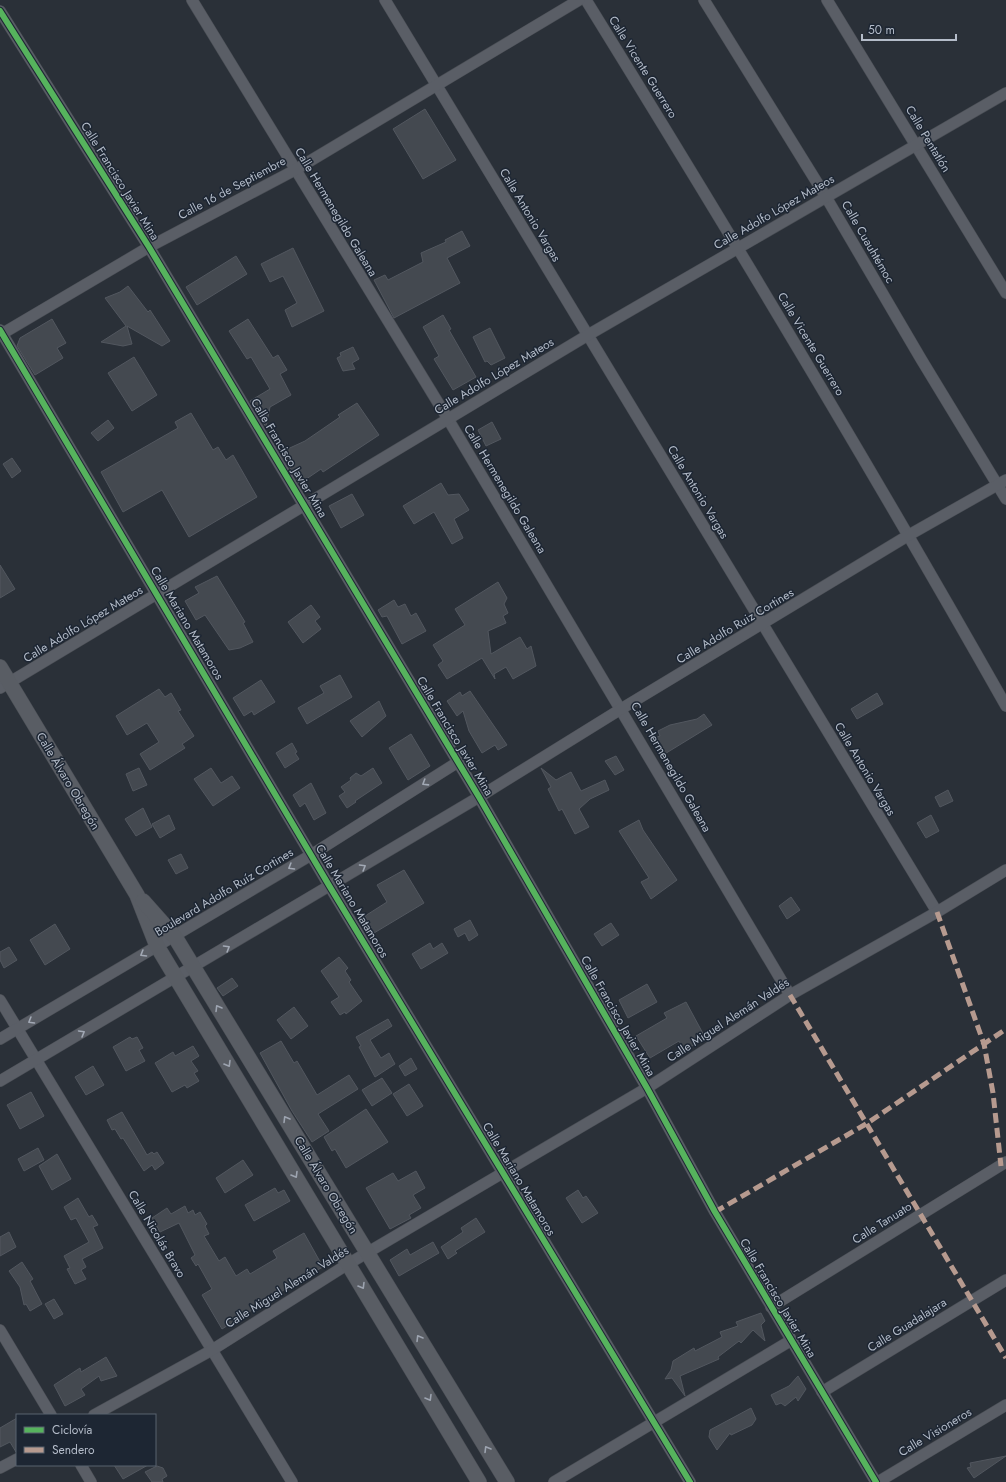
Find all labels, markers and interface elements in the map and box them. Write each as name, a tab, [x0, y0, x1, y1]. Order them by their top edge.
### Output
street label: Calle Vicente Guerrero	[604, 12, 682, 122]
scale bar	[862, 16, 956, 42]
text: 50 m	[868, 21, 895, 39]
street label: Calle Pentatlón	[901, 102, 955, 176]
street label: Calle Francisco Javier Mina	[76, 118, 164, 244]
street label: Calle Hermenegildo Galeana	[290, 144, 382, 280]
street label: Calle 16 de Septiembre	[175, 152, 289, 224]
street label: Calle Antonio Vargas	[495, 165, 565, 265]
street label: Calle Adolfo López Mateos	[710, 170, 838, 254]
street label: Calle Cuauhtémoc	[837, 197, 899, 287]
street label: Calle Vicente Guerrero	[773, 289, 849, 399]
street label: Calle Adolfo López Mateos	[431, 333, 557, 419]
street label: Calle Francisco Javier Mina	[246, 395, 332, 521]
street label: Calle Hermenegildo Galeana	[459, 421, 551, 557]
street label: Calle Antonio Vargas	[663, 442, 733, 542]
street label: Calle Mariano Matamoros	[146, 563, 228, 683]
street label: Calle Adolfo López Mateos	[20, 581, 146, 667]
street label: Calle Adolfo Ruiz Cortines	[673, 584, 797, 668]
street label: Calle Francisco Javier Mina	[412, 673, 498, 799]
street label: Calle Hermenegildo Galeana	[626, 699, 716, 836]
street label: Calle Antonio Vargas	[830, 719, 900, 819]
street label: Calle Álvaro Obregón	[32, 729, 104, 833]
one-way arrow	[422, 778, 429, 785]
street label: Calle Mariano Matamoros	[311, 841, 393, 961]
street label: Boulevard Adolfo Ruíz Cortines	[151, 843, 297, 941]
one-way arrow	[288, 862, 295, 870]
one-way arrow	[359, 864, 366, 871]
one-way arrow	[223, 945, 230, 952]
one-way arrow	[140, 950, 147, 957]
street label: Calle Francisco Javier Mina	[576, 952, 660, 1080]
street label: Calle Miguel Alemán Valdés	[663, 973, 793, 1066]
one-way arrow	[216, 1005, 223, 1012]
one-way arrow	[28, 1016, 35, 1023]
one-way arrow	[78, 1030, 85, 1037]
one-way arrow	[223, 1060, 230, 1067]
one-way arrow	[283, 1116, 291, 1123]
street label: Calle Mariano Matamoros	[478, 1119, 560, 1239]
street label: Calle Álvaro Obregón	[290, 1133, 362, 1237]
one-way arrow	[290, 1171, 297, 1178]
street label: Calle Nicolás Bravo	[124, 1187, 190, 1282]
street label: Calle Tanuato	[849, 1197, 916, 1248]
street label: Calle Francisco Javier Mina	[735, 1235, 821, 1361]
street label: Calle Miguel Alemán Valdés	[222, 1241, 352, 1332]
one-way arrow	[357, 1282, 364, 1289]
street label: Calle Guadalajara	[864, 1293, 950, 1357]
one-way arrow	[416, 1335, 424, 1342]
one-way arrow	[424, 1394, 431, 1401]
street label: Calle Visioneros	[895, 1403, 975, 1461]
legend	[16, 1414, 156, 1466]
text: Ciclovía	[52, 1421, 93, 1439]
text: Sendero	[52, 1441, 95, 1459]
one-way arrow	[484, 1446, 491, 1453]

